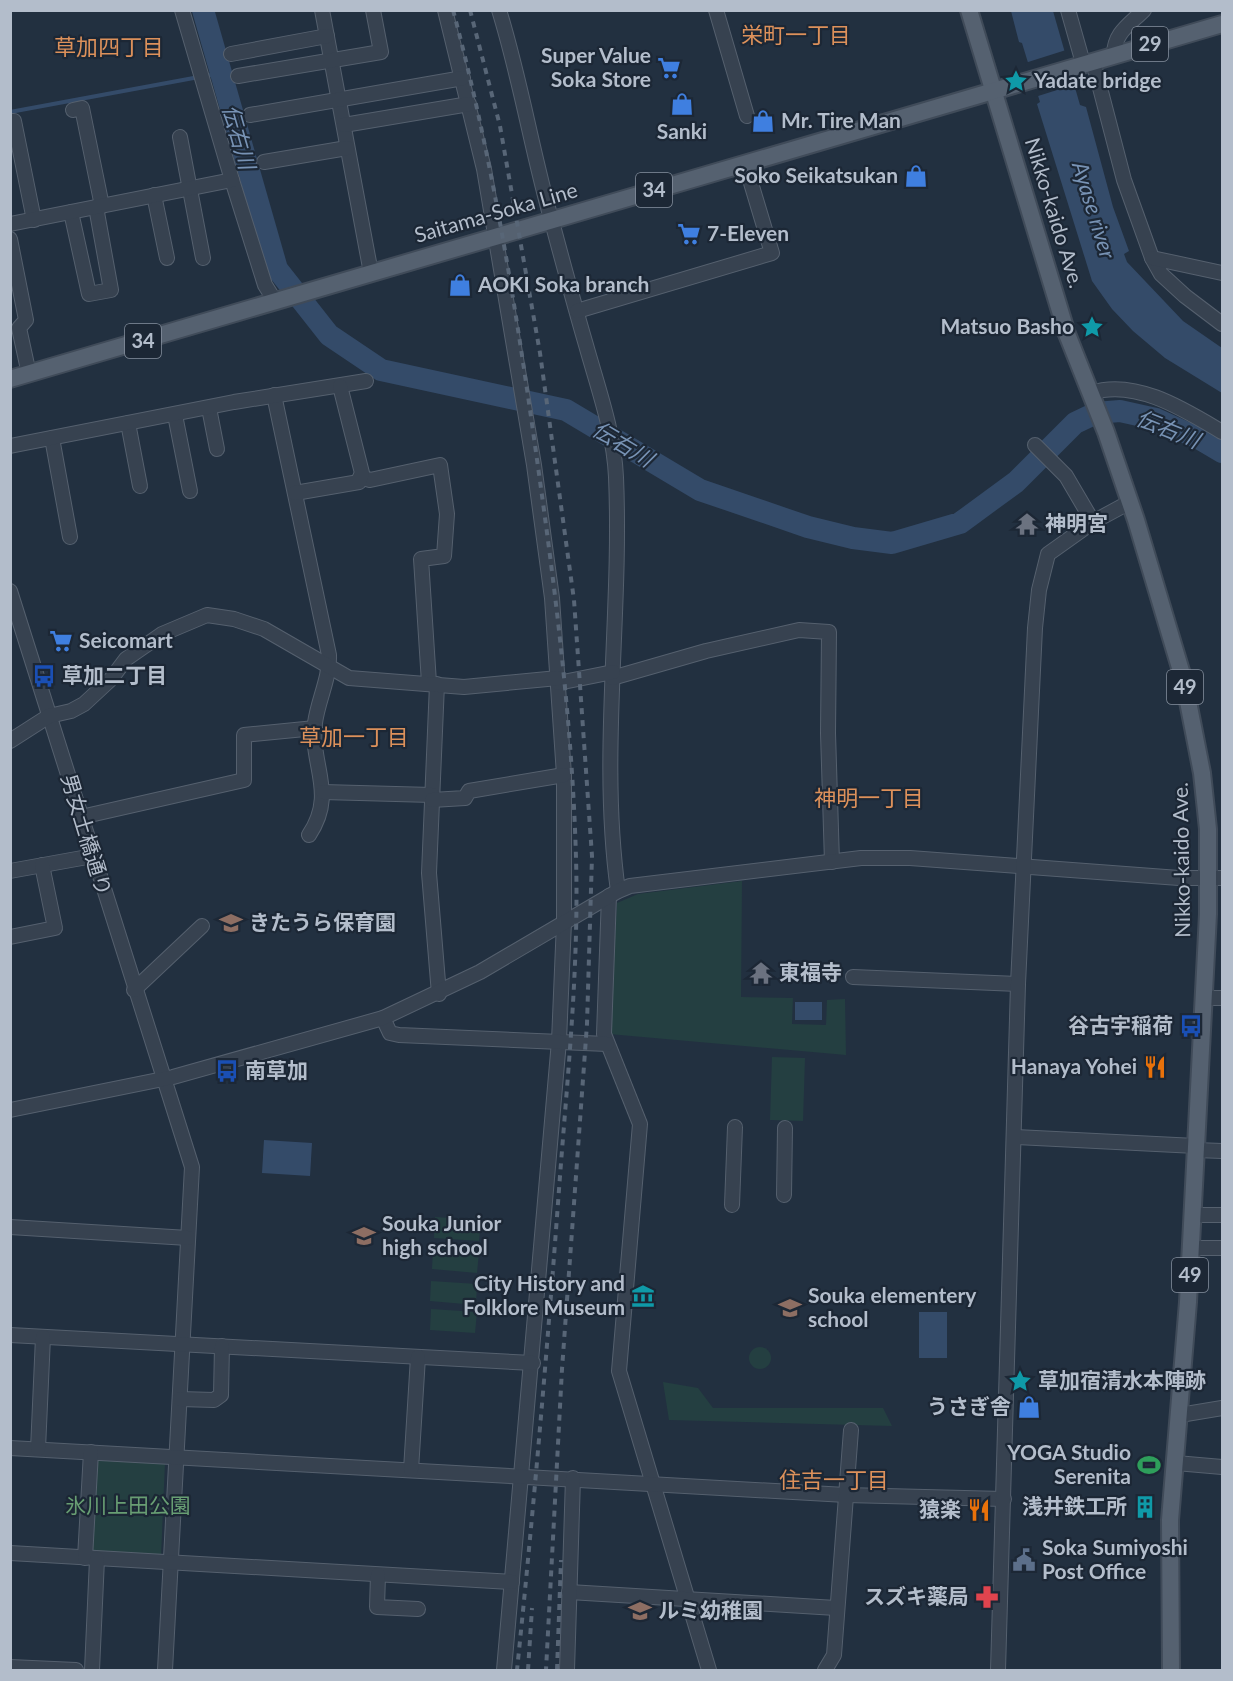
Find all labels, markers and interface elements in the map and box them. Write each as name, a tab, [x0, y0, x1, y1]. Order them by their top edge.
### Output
district label: 栄町一丁目	[741, 21, 851, 48]
road number: 29	[1132, 27, 1168, 61]
district label: 草加四丁目	[54, 33, 164, 60]
place label: Super Value Soka Store	[541, 42, 651, 91]
supermarket icon: Super Value Soka Store	[656, 55, 682, 81]
place label: Yadate bridge	[1033, 67, 1161, 92]
place icon: Yadate bridge	[1003, 68, 1029, 94]
shop icon: Sanki	[669, 91, 695, 117]
water label: 伝右川	[217, 101, 262, 174]
place label: Mr. Tire Man	[781, 107, 901, 132]
shop icon: Mr. Tire Man	[750, 108, 776, 134]
place label: Sanki	[657, 118, 707, 143]
street label: Nikko-kaido Ave.	[1021, 134, 1090, 291]
water label: Ayase river	[1067, 157, 1122, 262]
place label: Soko Seikatsukan	[734, 162, 898, 187]
shop icon: Soko Seikatsukan	[903, 163, 929, 189]
road number: 34	[636, 173, 672, 207]
street label: Saitama-Soka Line	[411, 176, 580, 247]
place label: 7-Eleven	[707, 220, 789, 245]
supermarket icon: 7-Eleven	[676, 221, 702, 247]
place label: AOKI Soka branch	[477, 271, 649, 296]
shop icon: AOKI Soka branch	[447, 272, 473, 298]
place label: Matsuo Basho	[940, 313, 1074, 338]
place icon: Matsuo Basho	[1079, 314, 1105, 340]
road number: 34	[125, 324, 161, 358]
water label: 伝右川	[1133, 404, 1206, 454]
water label: 伝右川	[588, 415, 660, 473]
place label: 神明宮	[1045, 510, 1108, 535]
temple icon: 神明宮	[1014, 511, 1040, 537]
place label: Seicomart	[79, 627, 173, 652]
supermarket icon: Seicomart	[48, 628, 74, 654]
place label: 草加二丁目	[62, 662, 167, 687]
bus stop icon: 草加二丁目	[31, 663, 57, 689]
road number: 49	[1167, 670, 1203, 704]
district label: 草加一丁目	[299, 723, 409, 750]
street label: 男女土橋通り	[57, 771, 118, 898]
street label: Nikko-kaido Ave.	[1167, 782, 1194, 938]
district label: 神明一丁目	[814, 784, 924, 811]
place label: きたうら保育園	[249, 909, 396, 934]
school or university icon: きたうら保育園	[218, 910, 244, 936]
place label: 東福寺	[779, 959, 842, 984]
temple icon: 東福寺	[748, 960, 774, 986]
place label: 谷古宇稲荷	[1068, 1012, 1173, 1037]
bus stop icon: 谷古宇稲荷	[1178, 1013, 1204, 1039]
place label: Hanaya Yohei	[1011, 1053, 1137, 1078]
restaurant icon: Hanaya Yohei	[1142, 1054, 1168, 1080]
place label: 南草加	[245, 1057, 308, 1082]
bus stop icon: 南草加	[214, 1058, 240, 1084]
place label: Souka Junior high school	[382, 1210, 502, 1259]
school or university icon: Souka Junior high school	[351, 1223, 377, 1249]
road number: 49	[1172, 1258, 1208, 1292]
place label: City History and Folklore Museum	[463, 1270, 625, 1319]
place label: Souka elementery school	[808, 1282, 977, 1331]
museum icon: City History and Folklore Museum	[630, 1283, 656, 1309]
school or university icon: Souka elementery school	[777, 1295, 803, 1321]
place label: 草加宿清水本陣跡	[1038, 1367, 1206, 1392]
place icon: 草加宿清水本陣跡	[1007, 1368, 1033, 1394]
place label: うさぎ舎	[927, 1393, 1011, 1418]
shop icon: うさぎ舎	[1016, 1394, 1042, 1420]
place label: YOGA Studio Serenita	[1006, 1439, 1131, 1488]
sports icon: YOGA Studio Serenita	[1136, 1452, 1162, 1478]
district label: 住吉一丁目	[779, 1466, 889, 1493]
park label: 氷川上田公園	[65, 1492, 191, 1517]
place label: 浅井鉄工所	[1022, 1493, 1127, 1518]
building icon: 浅井鉄工所	[1132, 1494, 1158, 1520]
place label: 猿楽	[919, 1496, 961, 1521]
restaurant icon: 猿楽	[966, 1497, 992, 1523]
place label: Soka Sumiyoshi Post Office	[1042, 1534, 1188, 1583]
public building icon: Soka Sumiyoshi Post Office	[1011, 1547, 1037, 1573]
place label: スズキ薬局	[864, 1583, 969, 1608]
pharmacy icon: スズキ薬局	[974, 1584, 1000, 1610]
place label: ルミ幼稚園	[658, 1597, 763, 1622]
school or university icon: ルミ幼稚園	[627, 1598, 653, 1624]

